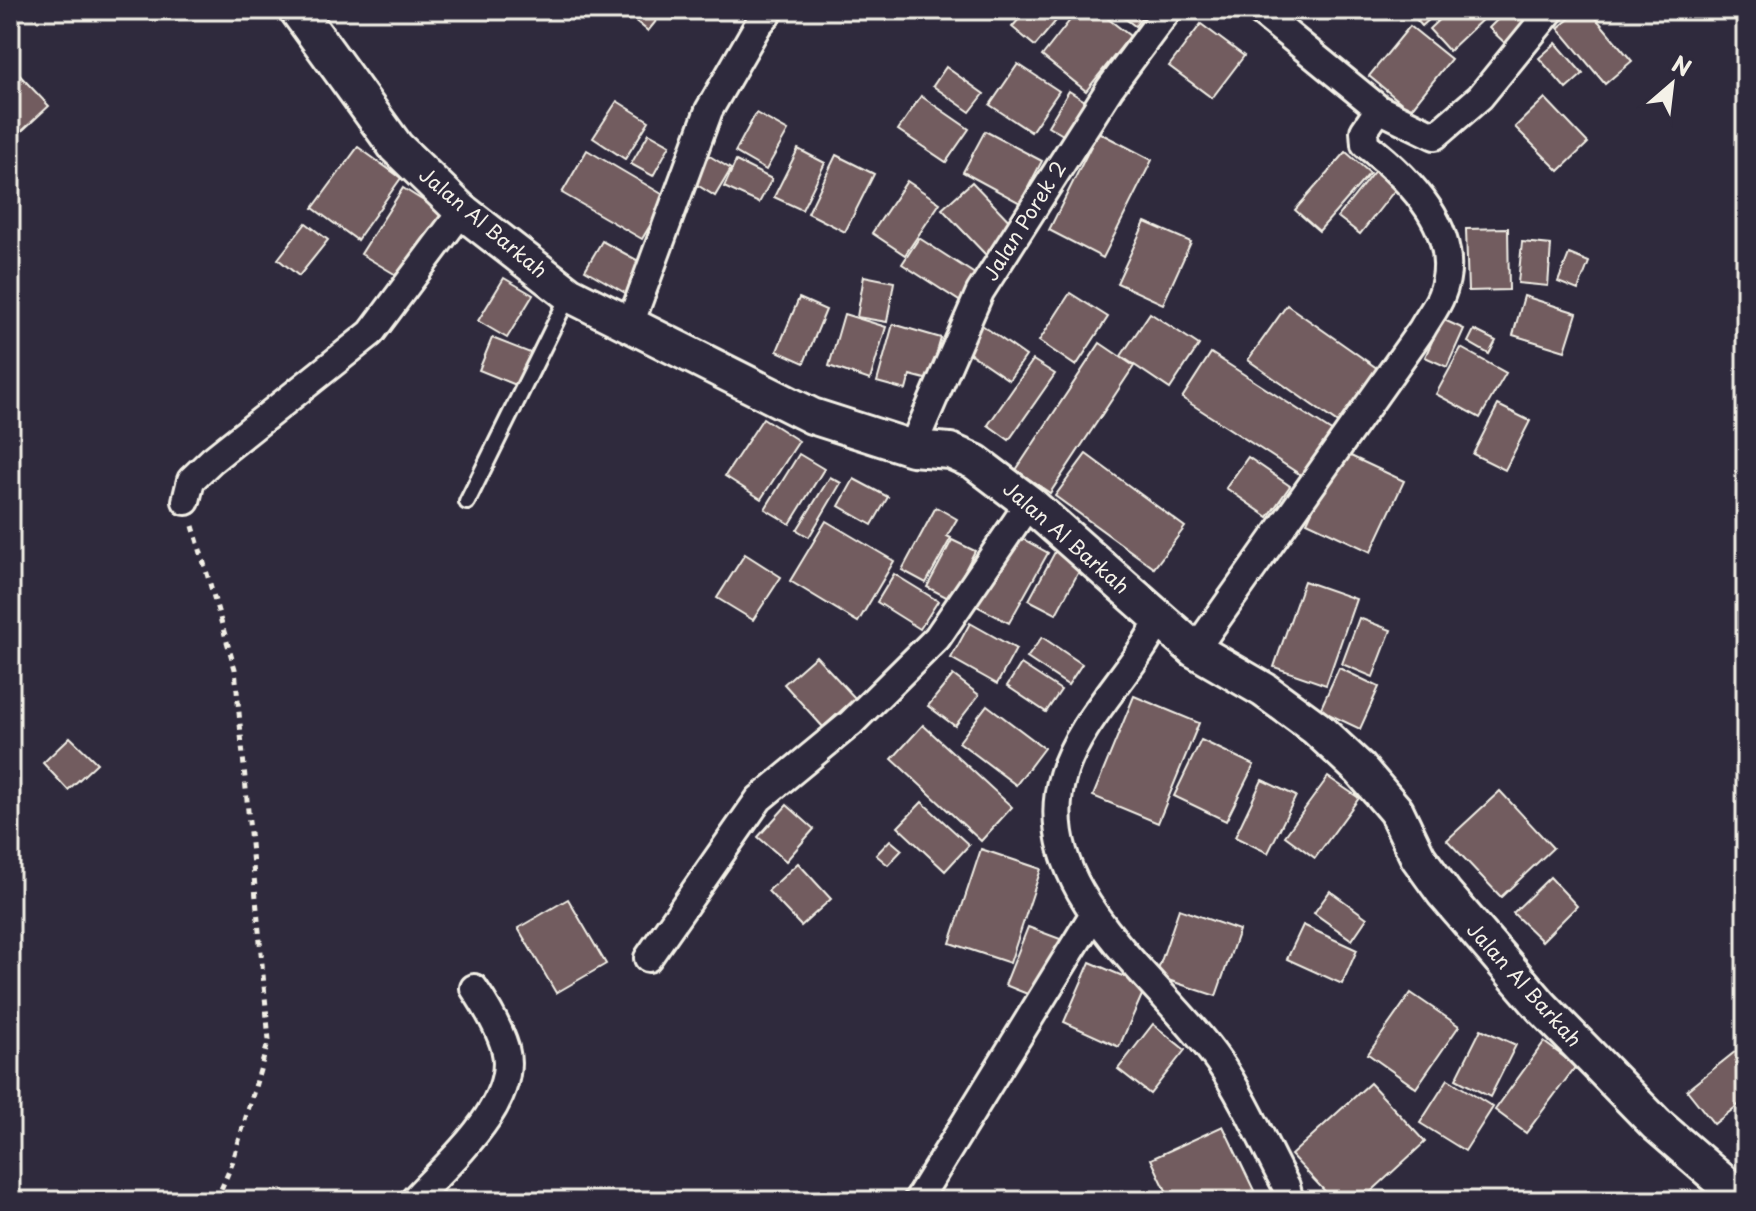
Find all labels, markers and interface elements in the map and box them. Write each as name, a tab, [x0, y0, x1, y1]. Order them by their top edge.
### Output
north arrow	[1632, 44, 1712, 124]
text: N	[1667, 46, 1698, 84]
street label: Jalan Porek 2	[975, 155, 1073, 286]
street label: Jalan Al Barkah	[413, 160, 554, 285]
street label: Jalan Al Barkah	[997, 474, 1137, 601]
street label: Jalan Al Barkah	[1460, 915, 1589, 1053]

